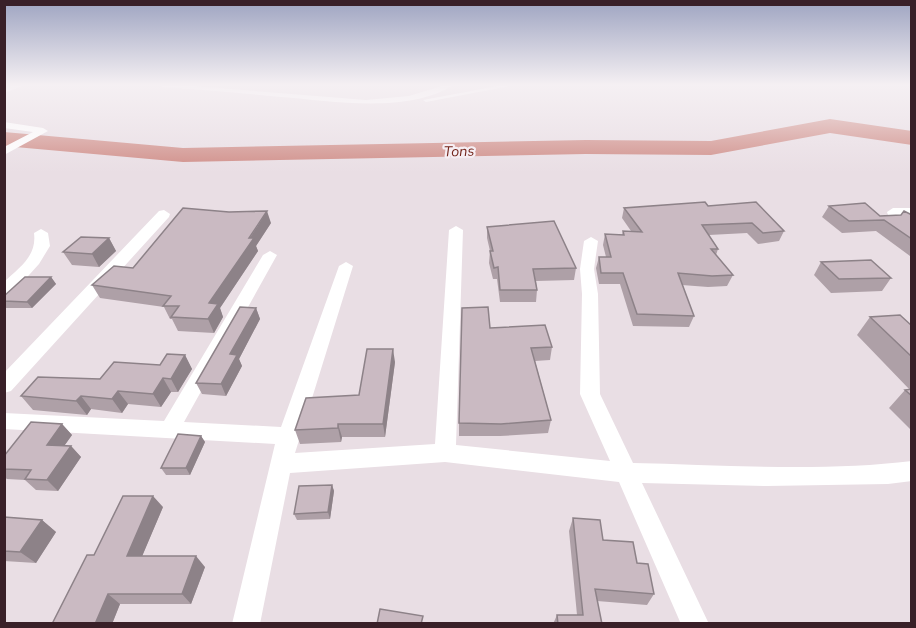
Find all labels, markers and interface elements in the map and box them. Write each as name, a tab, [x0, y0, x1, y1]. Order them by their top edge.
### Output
water label: Tons	[444, 142, 474, 160]

